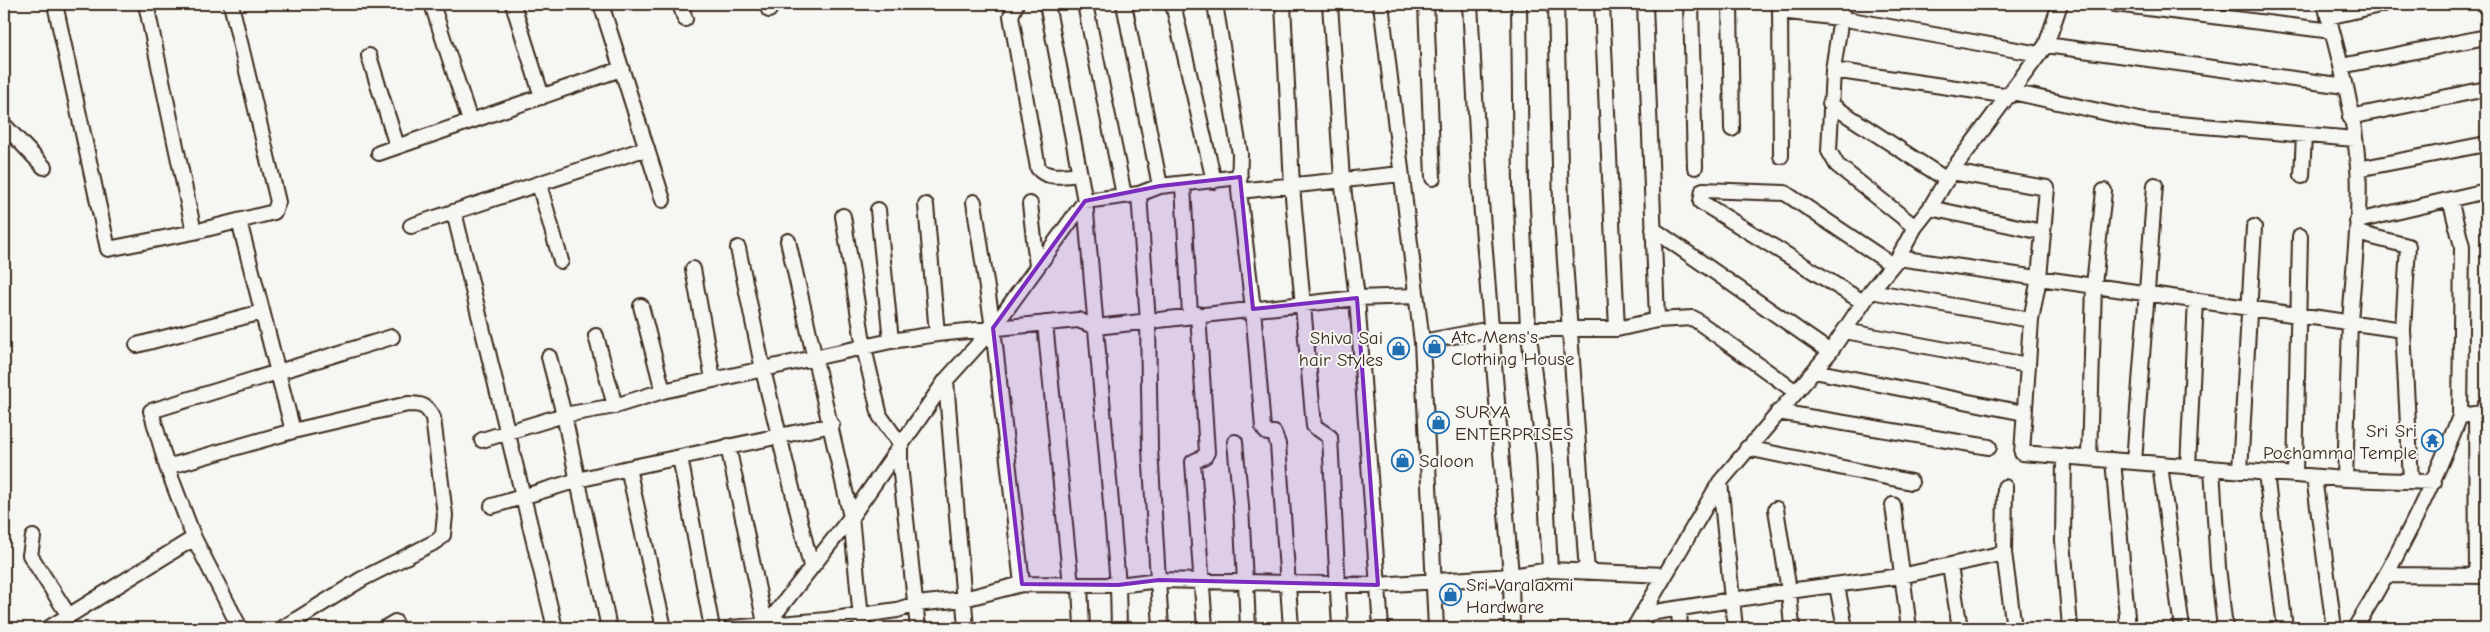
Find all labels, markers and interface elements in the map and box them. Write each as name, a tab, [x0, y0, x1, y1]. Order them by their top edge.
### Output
place label: Atc Mens's Clothing House	[1451, 326, 1574, 370]
place label: Shiva Sai hair Styles	[1299, 327, 1383, 371]
shop icon: Atc Mens's Clothing House	[1423, 335, 1447, 359]
shop icon: Shiva Sai hair Styles	[1387, 336, 1411, 360]
place label: SURYA ENTERPRISES	[1455, 401, 1574, 445]
shop icon: SURYA ENTERPRISES	[1427, 410, 1451, 434]
place label: Sri Sri Pochamma Temple	[2263, 420, 2417, 464]
temple icon: Sri Sri Pochamma Temple	[2421, 429, 2445, 453]
shop icon: Saloon	[1391, 448, 1415, 472]
place label: Saloon	[1419, 450, 1474, 472]
place label: Sri Varalaxmi Hardware	[1466, 574, 1574, 618]
shop icon: Sri Varalaxmi Hardware	[1438, 583, 1462, 607]

